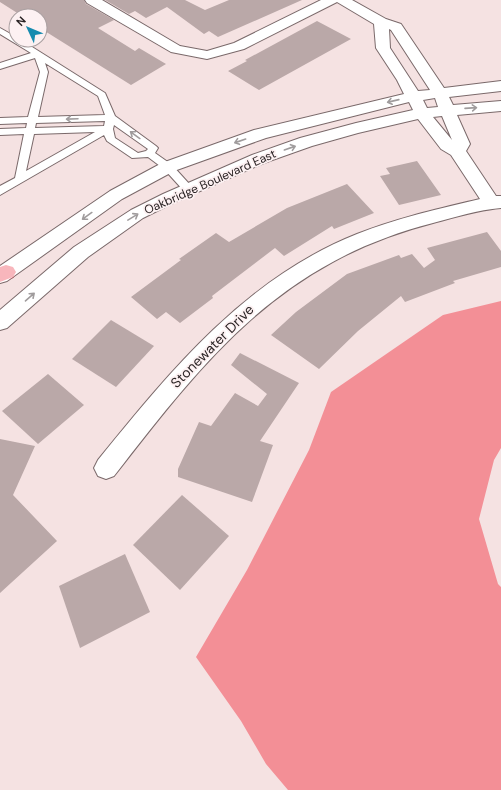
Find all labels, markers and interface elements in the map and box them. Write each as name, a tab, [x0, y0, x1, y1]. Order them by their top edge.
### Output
north arrow	[8, 8, 48, 48]
text: N	[13, 13, 29, 29]
one-way arrow	[387, 98, 400, 106]
one-way arrow	[464, 105, 477, 112]
one-way arrow	[66, 115, 79, 123]
one-way arrow	[130, 131, 141, 139]
one-way arrow	[235, 137, 247, 145]
one-way arrow	[283, 144, 296, 151]
street label: Oakbridge Boulevard East	[142, 146, 279, 218]
one-way arrow	[82, 212, 93, 220]
one-way arrow	[127, 213, 139, 221]
one-way arrow	[25, 292, 35, 301]
street label: Stonewater Drive	[167, 301, 257, 391]

